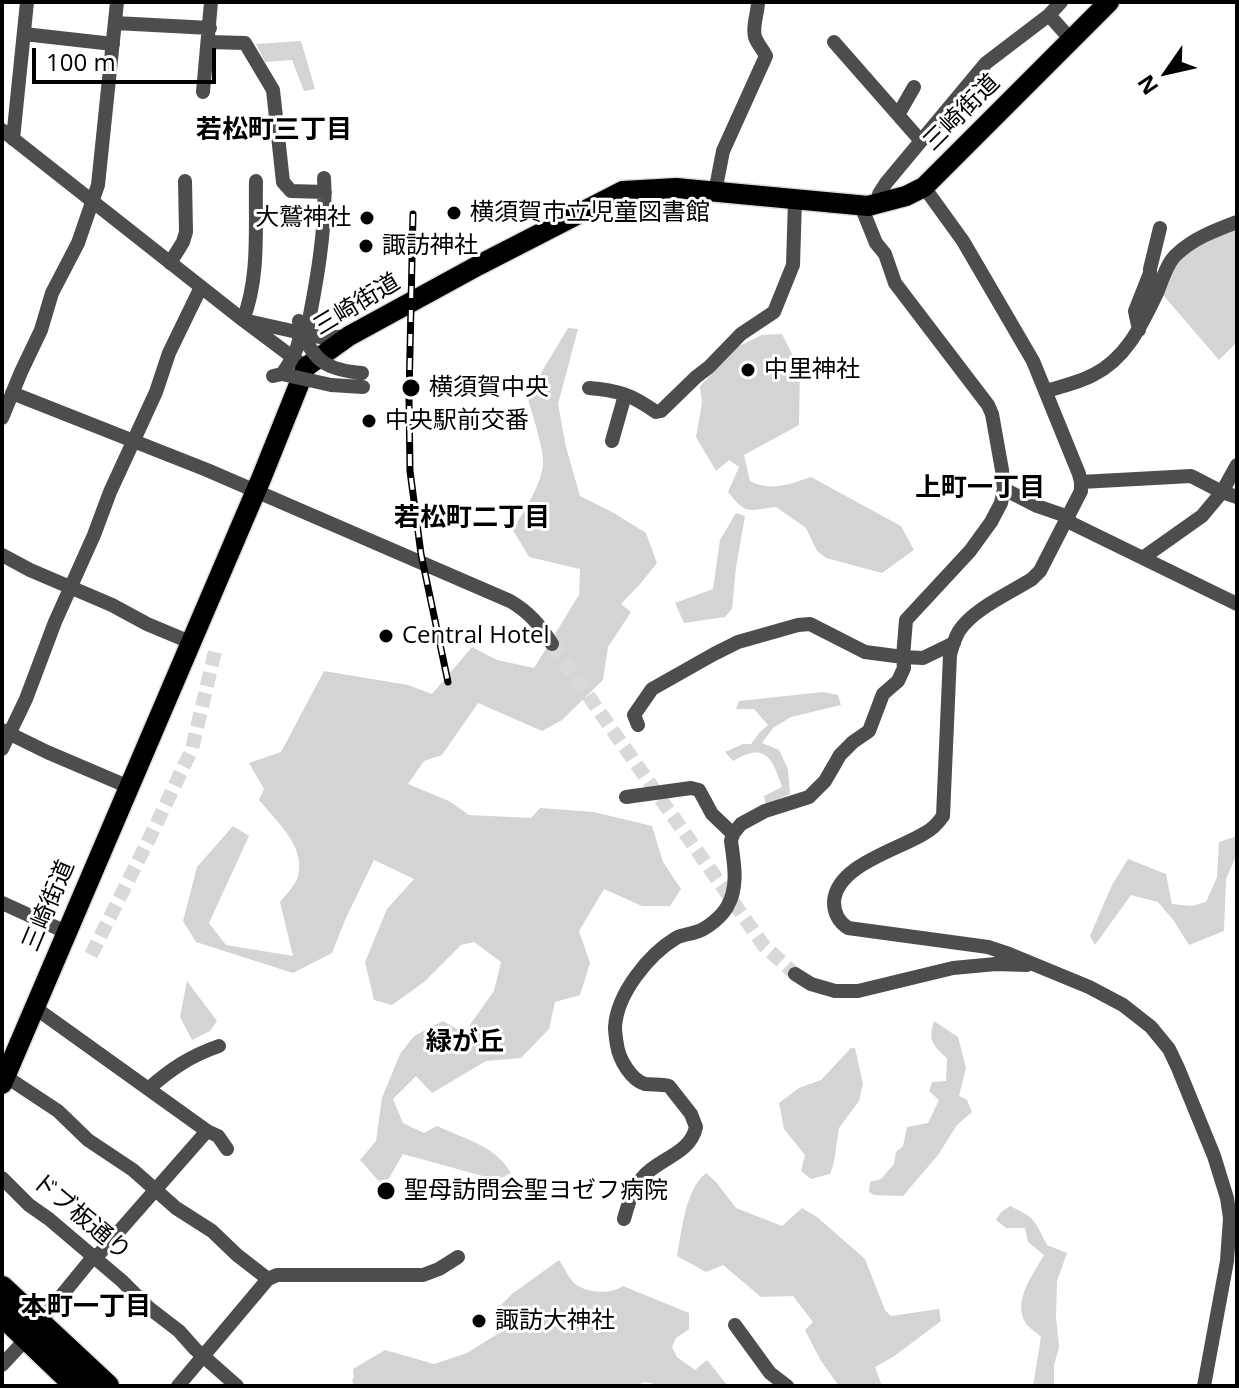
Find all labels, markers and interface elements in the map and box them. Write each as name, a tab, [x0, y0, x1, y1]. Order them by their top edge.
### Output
scale bar	[36, 32, 220, 82]
north arrow	[1127, 32, 1207, 112]
text: 100 m	[46, 45, 116, 78]
street label: 三崎街道	[918, 69, 1006, 157]
text: N	[1130, 70, 1165, 101]
district label: 若松町三丁目	[196, 115, 352, 147]
place label: 横須賀市立児童図書館	[470, 199, 710, 227]
place label: 大鷲神社	[255, 204, 351, 232]
marker: 横須賀市立児童図書館	[445, 204, 463, 222]
marker: 大鷲神社	[358, 209, 376, 227]
place label: 諏訪神社	[382, 232, 478, 260]
marker: 諏訪神社	[357, 237, 375, 255]
street label: 三崎街道	[308, 268, 406, 342]
place label: 中里神社	[764, 356, 860, 384]
marker: 中里神社	[739, 361, 757, 379]
place label: 横須賀中央	[429, 374, 549, 402]
marker: 横須賀中央	[400, 377, 422, 399]
place label: 中央駅前交番	[385, 407, 529, 435]
marker: 中央駅前交番	[360, 412, 378, 430]
district label: 上町一丁目	[915, 473, 1045, 505]
district label: 若松町二丁目	[394, 503, 550, 535]
place label: Central Hotel	[402, 622, 550, 650]
marker: Central Hotel	[377, 627, 395, 645]
street label: 三崎街道	[17, 856, 81, 956]
district label: 緑が丘	[426, 1027, 504, 1059]
street label: ドブ板通り	[26, 1167, 136, 1267]
place label: 聖母訪問会聖ヨゼフ病院	[404, 1177, 668, 1205]
marker: 聖母訪問会聖ヨゼフ病院	[375, 1180, 397, 1202]
district label: 本町一丁目	[21, 1292, 151, 1324]
place label: 諏訪大神社	[495, 1307, 615, 1335]
marker: 諏訪大神社	[470, 1312, 488, 1330]

